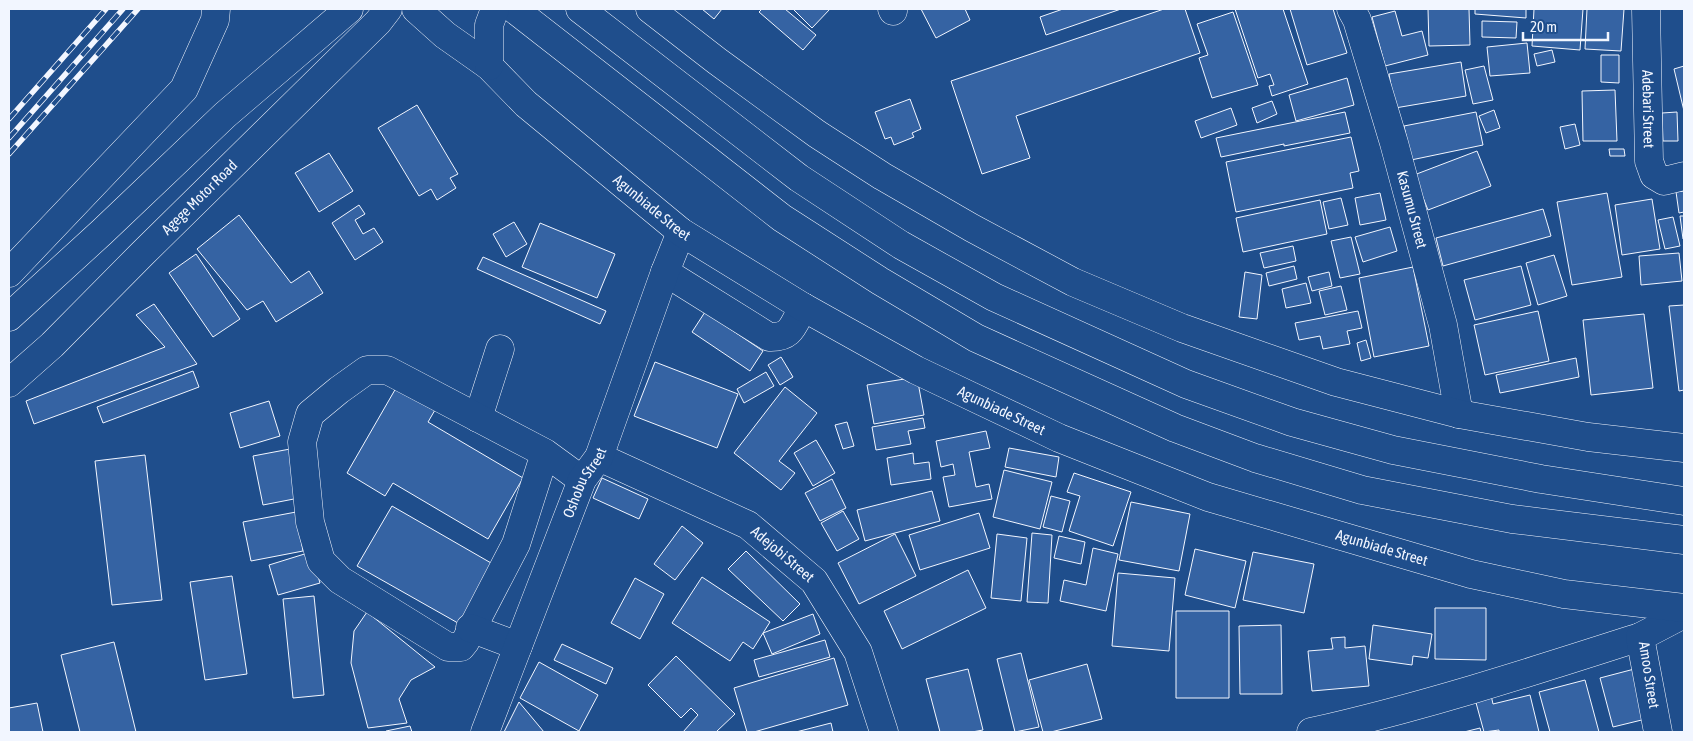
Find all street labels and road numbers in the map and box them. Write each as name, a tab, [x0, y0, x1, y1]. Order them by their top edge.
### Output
street label: Adebari Street	[1639, 70, 1658, 148]
street label: Agege Motor Road	[158, 156, 240, 238]
street label: Kasumu Street	[1394, 169, 1431, 250]
street label: Agunbiade Street	[610, 171, 694, 244]
street label: Agunbiade Street	[955, 382, 1048, 438]
street label: Oshobu Street	[559, 445, 610, 520]
street label: Adejobi Street	[748, 522, 818, 585]
street label: Agunbiade Street	[1334, 526, 1430, 569]
street label: Amoo Street	[1636, 640, 1663, 709]

